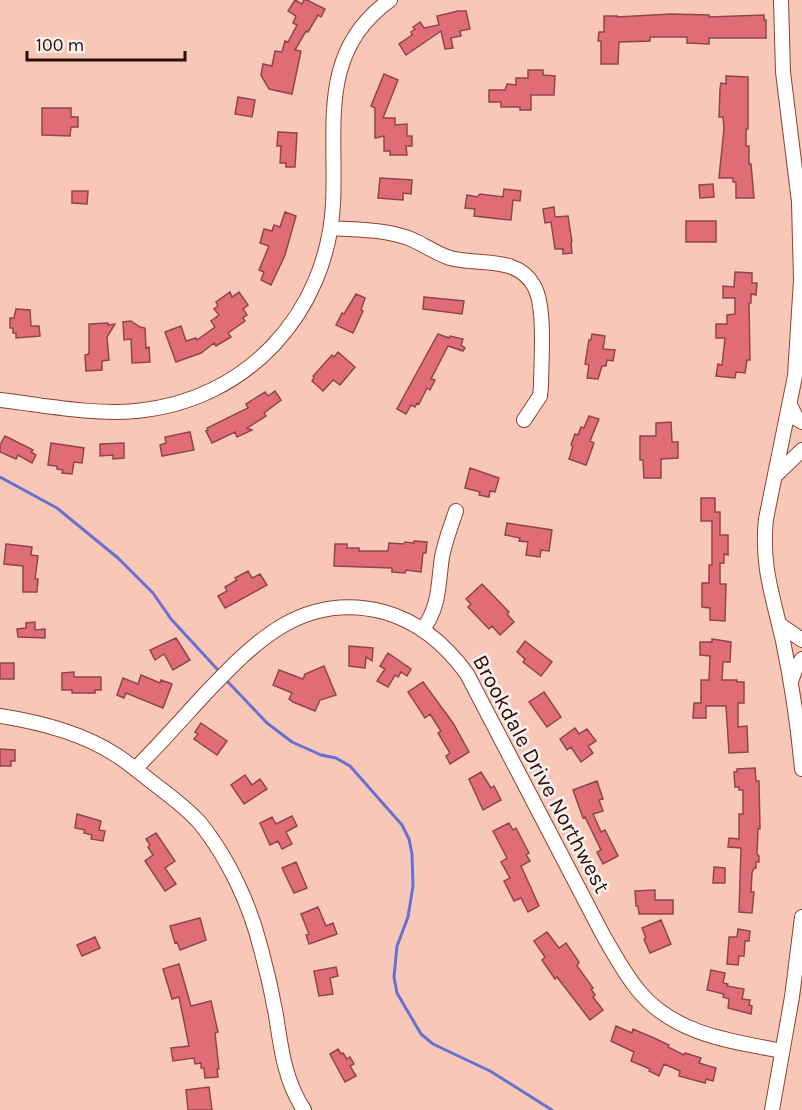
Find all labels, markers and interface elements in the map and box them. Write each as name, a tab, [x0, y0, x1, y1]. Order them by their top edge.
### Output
scale bar	[27, 24, 184, 62]
text: 100 m	[36, 34, 84, 56]
street label: Brookdale Drive Northwest	[467, 650, 615, 898]

